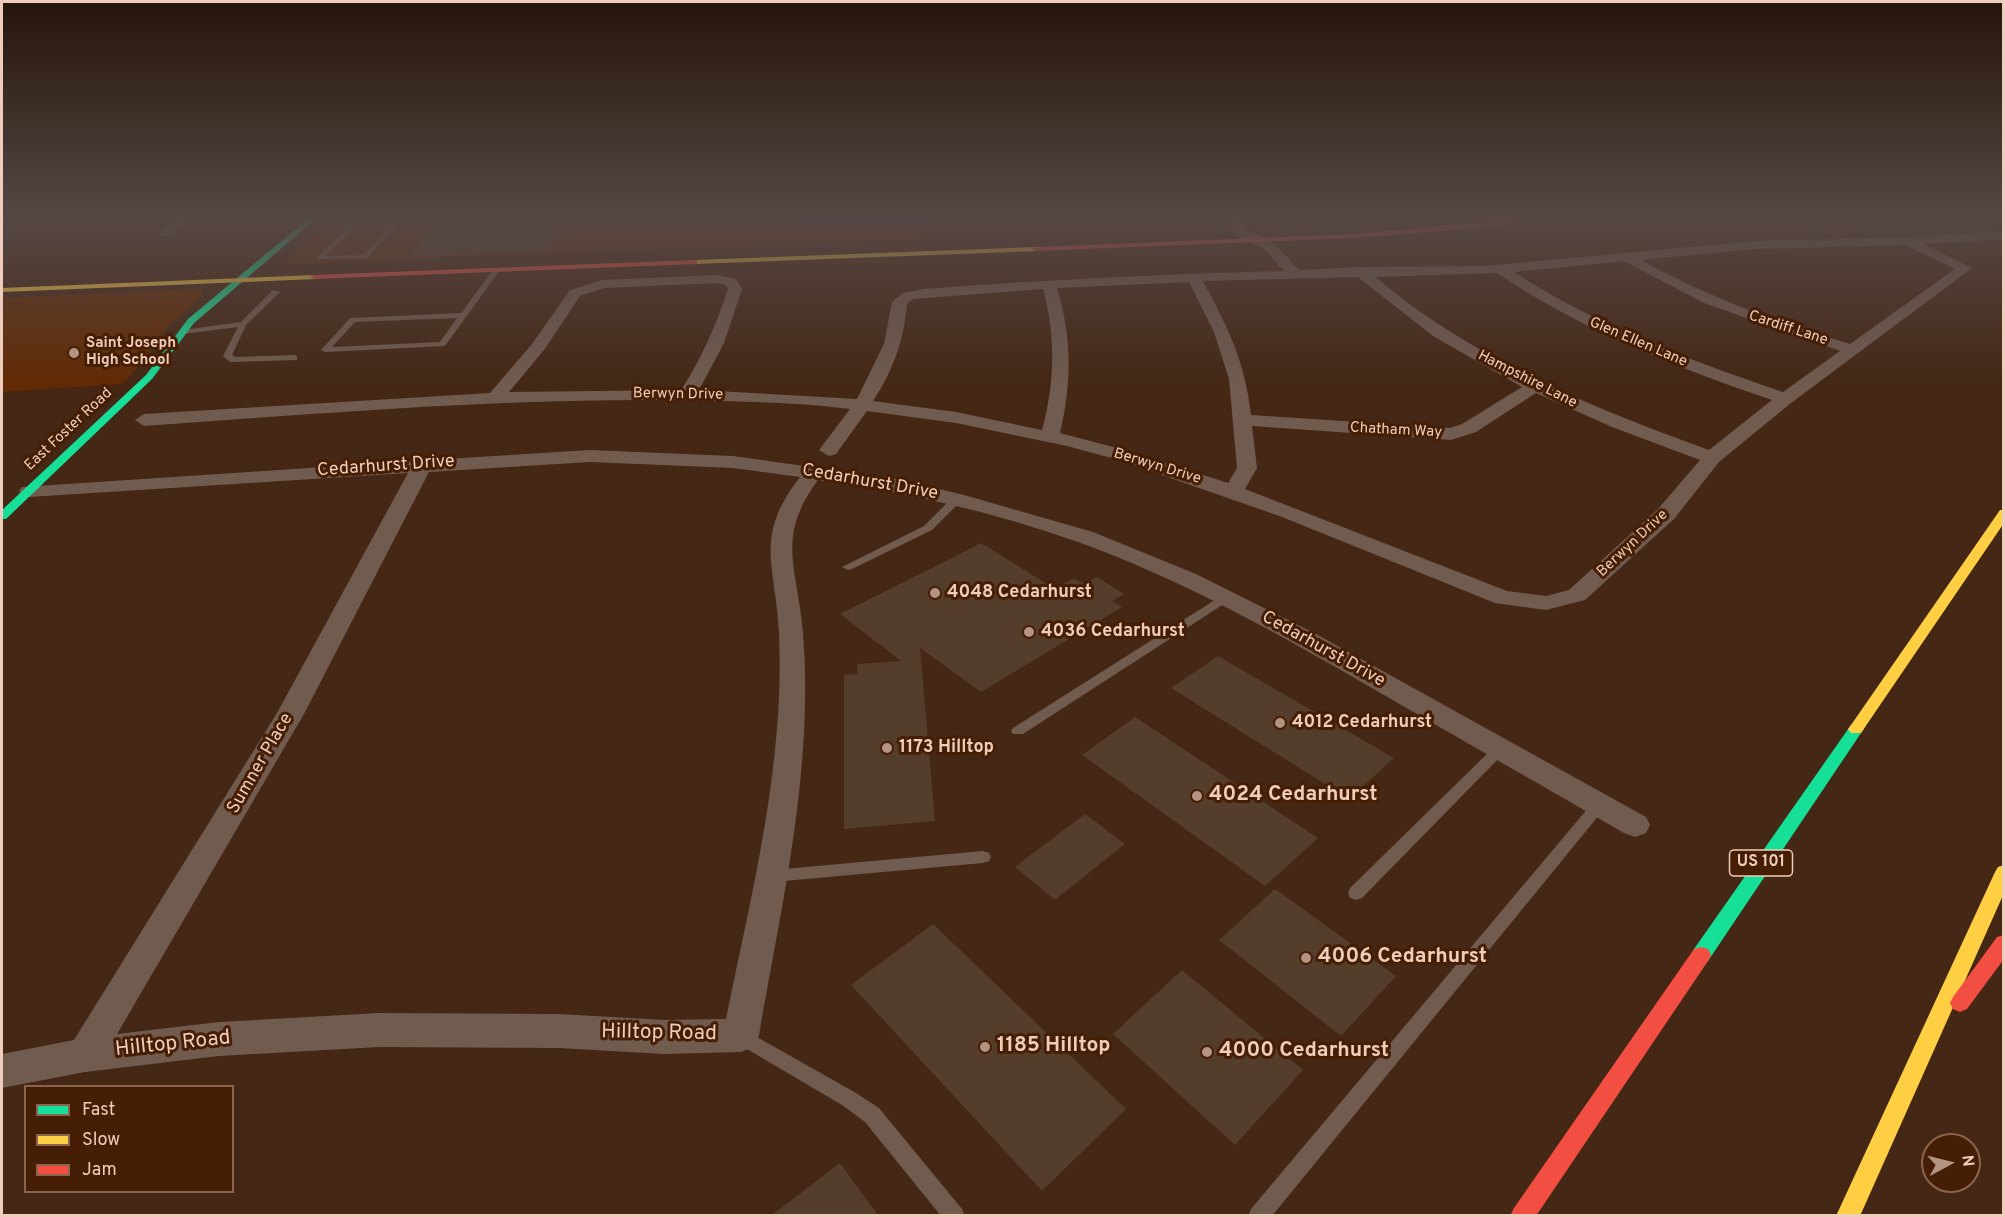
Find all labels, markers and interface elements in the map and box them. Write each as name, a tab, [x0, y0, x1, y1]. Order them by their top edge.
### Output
street label: Cardiff Lane	[1746, 308, 1830, 350]
street label: Glen Ellen Lane	[1586, 314, 1690, 372]
place label: Saint Joseph High School	[86, 335, 176, 370]
marker: Saint Joseph High School	[67, 346, 81, 360]
street label: Hampshire Lane	[1474, 347, 1580, 413]
street label: East Foster Road	[22, 385, 116, 475]
street label: Berwyn Drive	[633, 385, 723, 405]
street label: Chatham Way	[1350, 420, 1442, 442]
street label: Berwyn Drive	[1111, 445, 1203, 489]
street label: Cedarhurst Drive	[317, 451, 455, 483]
street label: Cedarhurst Drive	[800, 460, 940, 506]
street label: Berwyn Drive	[1594, 507, 1672, 581]
place label: 4048 Cedarhurst	[947, 582, 1092, 604]
marker: 4048 Cedarhurst	[928, 586, 942, 600]
street label: Cedarhurst Drive	[1258, 607, 1388, 693]
place label: 4036 Cedarhurst	[1041, 621, 1185, 643]
marker: 4036 Cedarhurst	[1022, 625, 1036, 639]
street label: Sumner Place	[223, 710, 299, 818]
place label: 4012 Cedarhurst	[1292, 712, 1432, 734]
marker: 4012 Cedarhurst	[1273, 716, 1287, 730]
place label: 1173 Hilltop	[899, 737, 994, 759]
marker: 1173 Hilltop	[880, 741, 894, 755]
place label: 4024 Cedarhurst	[1209, 783, 1378, 809]
marker: 4024 Cedarhurst	[1190, 789, 1204, 803]
road number: US 101	[1730, 850, 1792, 876]
place label: 4006 Cedarhurst	[1318, 945, 1487, 971]
marker: 4006 Cedarhurst	[1299, 951, 1313, 965]
street label: Hilltop Road	[601, 1020, 717, 1048]
street label: Hilltop Road	[114, 1026, 232, 1064]
place label: 1185 Hilltop	[997, 1034, 1110, 1060]
place label: 4000 Cedarhurst	[1219, 1039, 1389, 1065]
marker: 1185 Hilltop	[978, 1040, 992, 1054]
marker: 4000 Cedarhurst	[1200, 1045, 1214, 1059]
legend	[24, 1085, 234, 1193]
text: Fast	[82, 1099, 115, 1122]
text: Slow	[82, 1129, 120, 1152]
north arrow	[1921, 1133, 1981, 1193]
text: N	[1956, 1154, 1978, 1168]
text: Jam	[82, 1159, 117, 1182]

